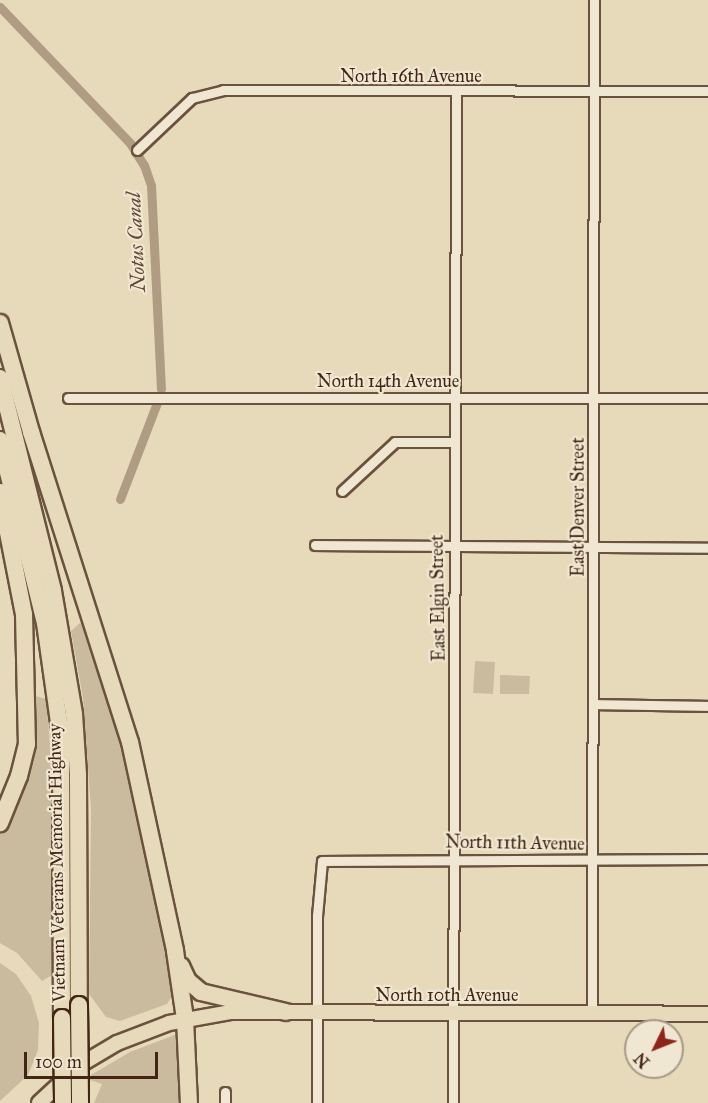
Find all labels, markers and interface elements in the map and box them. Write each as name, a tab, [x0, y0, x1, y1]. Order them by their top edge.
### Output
street label: North 16th Avenue	[340, 65, 482, 87]
water label: Notus Canal	[121, 192, 151, 292]
street label: North 14th Avenue	[317, 370, 459, 392]
street label: East Denver Street	[567, 437, 589, 577]
street label: East Elgin Street	[426, 534, 450, 662]
street label: Vietnam Veterans Memorial Highway	[44, 723, 70, 1003]
street label: North 11th Avenue	[445, 831, 585, 855]
street label: North 10th Avenue	[376, 984, 518, 1006]
north arrow	[624, 1019, 684, 1079]
scale bar	[27, 1040, 160, 1078]
text: N	[630, 1049, 654, 1072]
text: 100 m	[35, 1051, 82, 1073]

